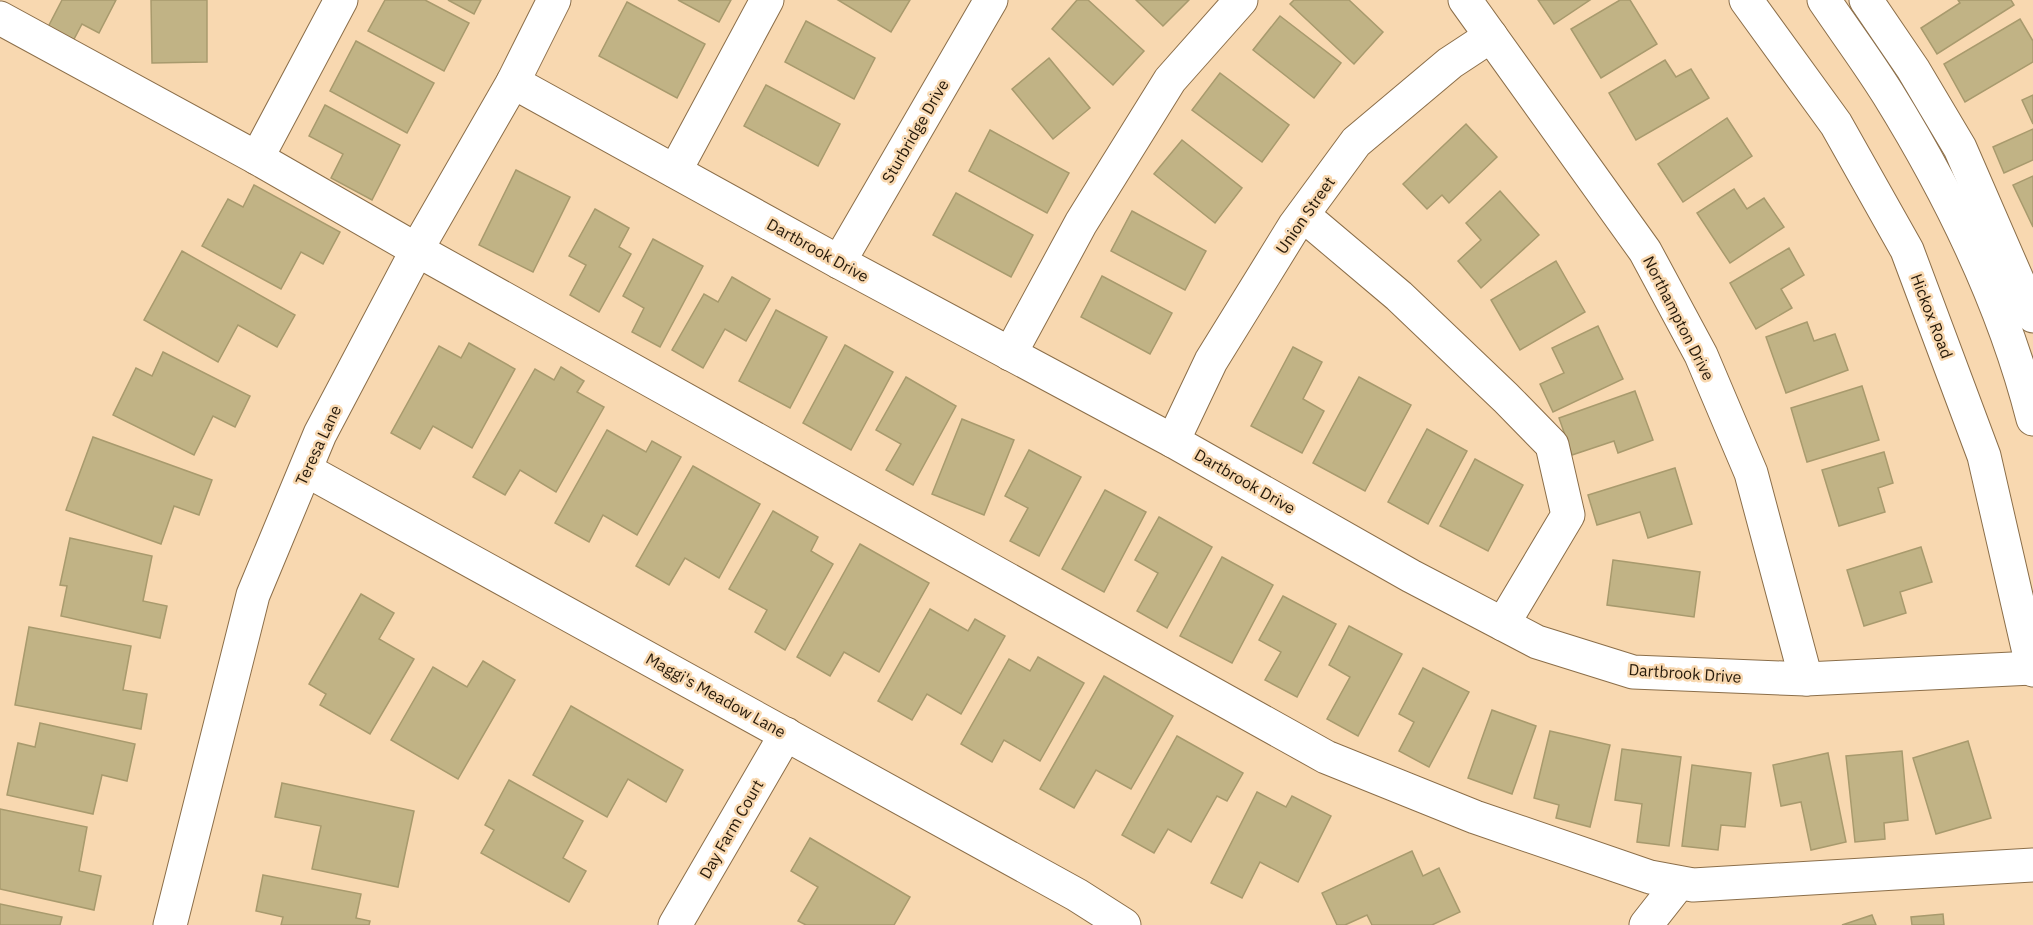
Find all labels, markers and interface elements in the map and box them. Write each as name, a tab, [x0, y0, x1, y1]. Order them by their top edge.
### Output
street label: Sturbridge Drive	[877, 75, 953, 186]
street label: Union Street	[1271, 173, 1339, 257]
street label: Dartbrook Drive	[764, 214, 873, 286]
street label: Northampton Drive	[1639, 252, 1719, 384]
street label: Hickox Road	[1907, 271, 1957, 361]
street label: Teresa Lane	[291, 402, 345, 488]
street label: Dartbrook Drive	[1191, 444, 1299, 518]
street label: Maggi's Meadow Lane	[643, 648, 790, 742]
street label: Dartbrook Drive	[1628, 659, 1742, 687]
street label: Day Farm Court	[695, 776, 767, 882]

